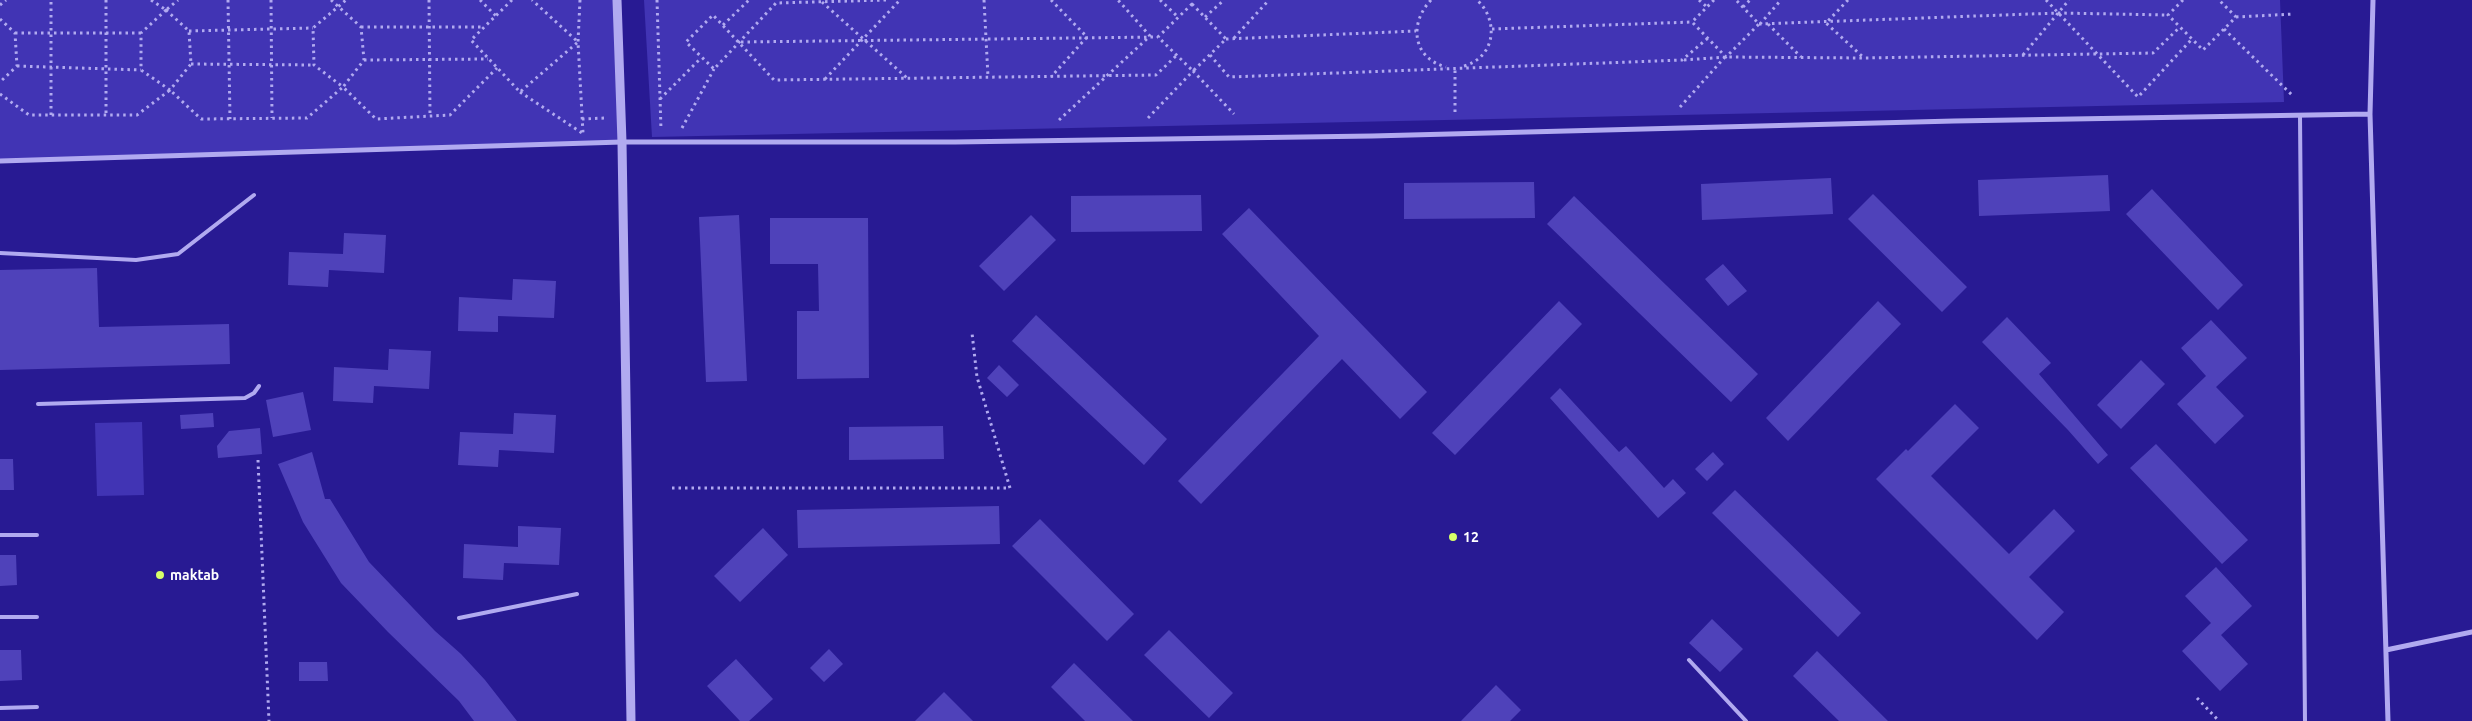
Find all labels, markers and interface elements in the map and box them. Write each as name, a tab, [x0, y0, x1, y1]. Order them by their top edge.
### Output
place label: 12	[1463, 529, 1479, 545]
marker: 12	[1447, 531, 1459, 543]
place label: maktab	[170, 567, 219, 583]
marker: maktab	[154, 569, 166, 581]

